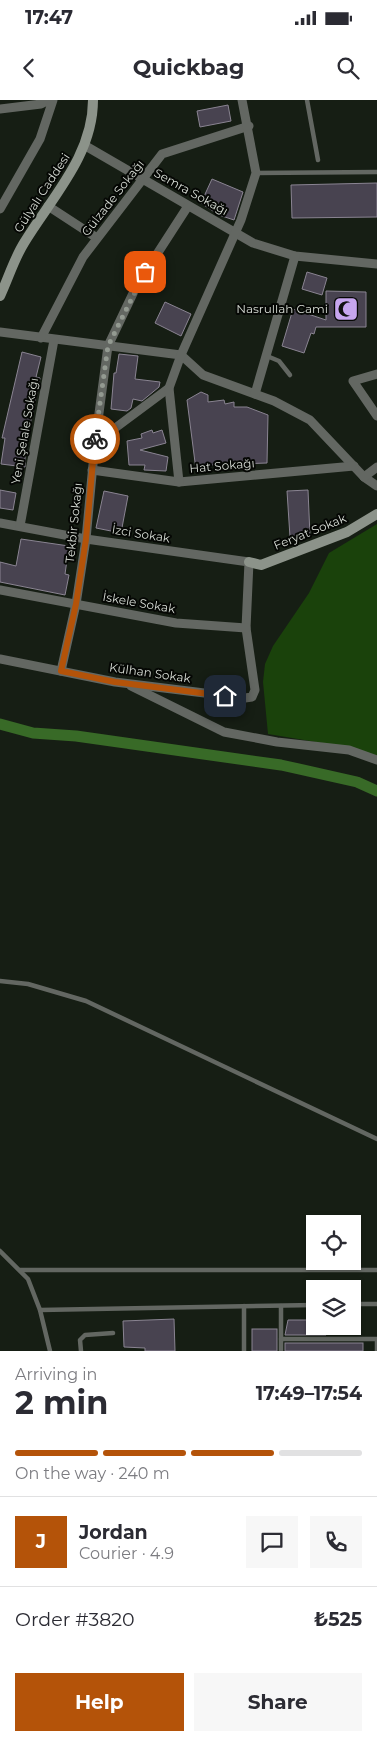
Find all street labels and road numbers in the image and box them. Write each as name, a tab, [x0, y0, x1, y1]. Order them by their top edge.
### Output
street label: Gülyalı Caddesi	[10, 150, 73, 235]
street label: Gülzade Sokağı	[78, 157, 147, 239]
street label: Semra Sokağı	[152, 165, 231, 218]
street label: Yeni Şelale Sokağı	[8, 377, 41, 485]
street label: Hat Sokağı	[189, 455, 255, 476]
street label: Tekbir Sokağı	[62, 482, 85, 564]
street label: Feryat Sokak	[271, 510, 349, 553]
street label: İzci Sokak	[111, 521, 172, 546]
street label: İskele Sokak	[102, 589, 177, 616]
street label: Külhan Sokak	[108, 659, 193, 686]

